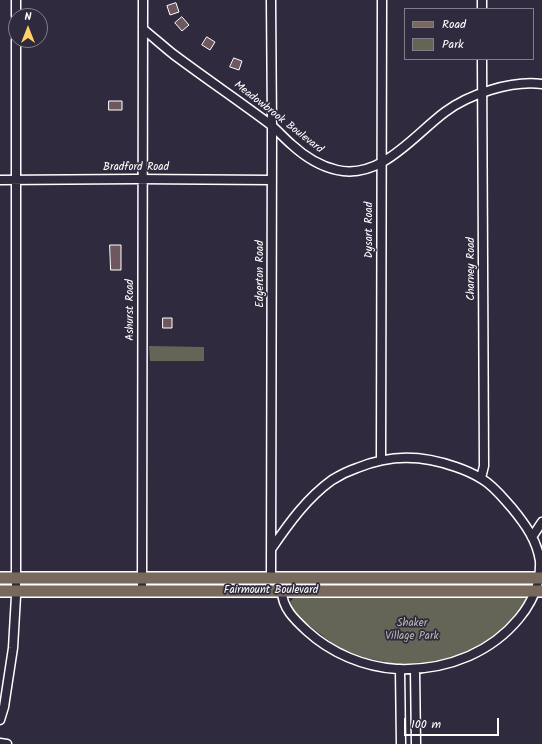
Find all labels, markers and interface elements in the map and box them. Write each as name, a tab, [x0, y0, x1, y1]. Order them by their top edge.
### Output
north arrow	[8, 8, 48, 48]
text: N	[25, 8, 31, 26]
legend	[404, 8, 534, 60]
text: Road	[442, 15, 466, 34]
text: Park	[442, 35, 464, 54]
street label: Meadowbrook Boulevard	[231, 79, 325, 157]
street label: Bradford Road	[103, 161, 169, 175]
street label: Dysart Road	[363, 202, 377, 258]
street label: Charney Road	[465, 237, 479, 301]
street label: Edgerton Road	[254, 240, 268, 308]
street label: Ashurst Road	[124, 279, 138, 341]
street label: Fairmount Boulevard	[224, 584, 318, 598]
park label: Shaker Village Park	[385, 617, 439, 643]
scale bar	[406, 710, 501, 736]
text: 100 m	[411, 715, 441, 734]

